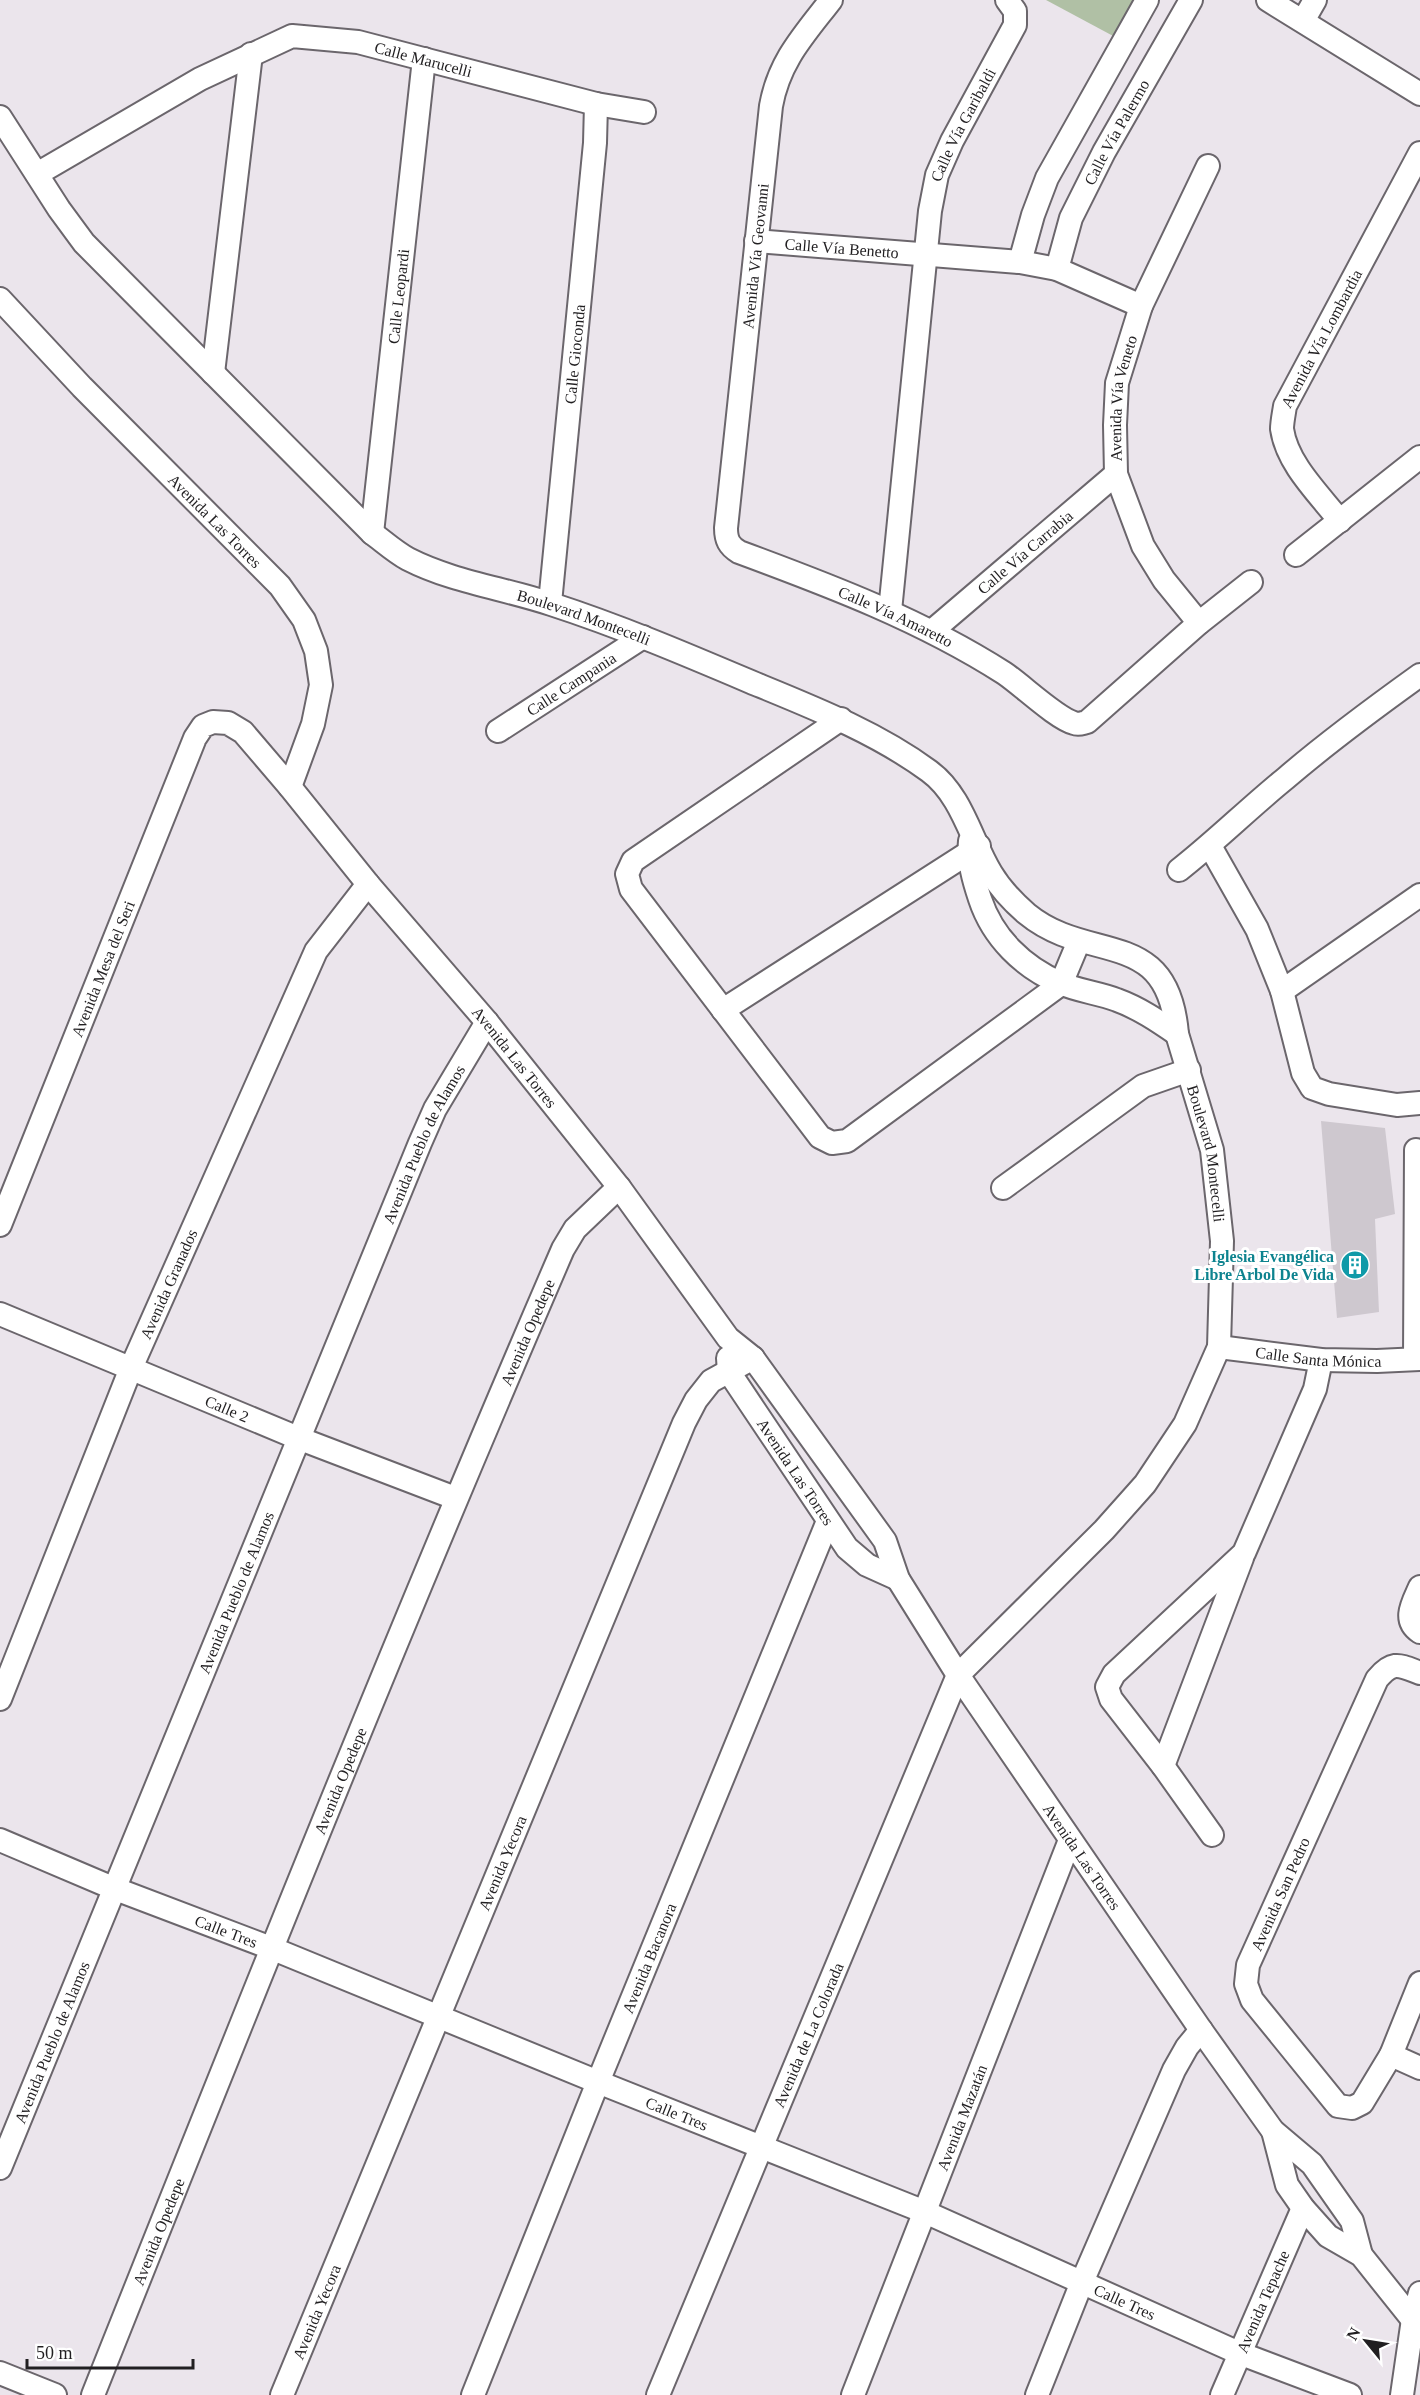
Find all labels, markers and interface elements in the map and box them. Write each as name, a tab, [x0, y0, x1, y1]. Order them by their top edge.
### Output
street label: Calle Marucelli	[373, 39, 474, 80]
street label: Calle Vía Garibaldi	[928, 65, 999, 183]
street label: Calle Vía Palermo	[1081, 77, 1153, 188]
street label: Avenida Vía Geovanni	[739, 182, 772, 330]
street label: Calle Vía Benetto	[784, 235, 899, 261]
street label: Calle Leopardi	[385, 247, 412, 345]
street label: Avenida Vía Lombardia	[1278, 267, 1365, 411]
street label: Calle Gioconda	[562, 304, 588, 405]
street label: Avenida Vía Veneto	[1107, 333, 1140, 461]
street label: Avenida Las Torres	[165, 471, 265, 571]
street label: Calle Vía Carrabia	[974, 507, 1076, 598]
street label: Calle Vía Amaretto	[836, 583, 956, 650]
street label: Boulevard Montecelli	[515, 586, 653, 649]
street label: Calle Campania	[524, 649, 619, 719]
street label: Avenida Mesa del Seri	[68, 898, 138, 1039]
street label: Avenida Las Torres	[469, 1003, 560, 1111]
street label: Avenida Pueblo de Alamos	[380, 1062, 468, 1226]
street label: Boulevard Montecelli	[1184, 1083, 1228, 1224]
street label: Avenida Granados	[137, 1227, 201, 1342]
place label: Iglesia Evangélica Libre Arbol De Vida	[1194, 1248, 1334, 1283]
building icon: Iglesia Evangélica Libre Arbol De Vida	[1339, 1249, 1371, 1281]
street label: Avenida Opedepe	[497, 1277, 558, 1388]
street label: Calle Santa Mónica	[1254, 1344, 1382, 1370]
street label: Calle 2	[203, 1392, 251, 1426]
street label: Avenida Las Torres	[754, 1415, 837, 1528]
street label: Avenida Pueblo de Alamos	[196, 1509, 277, 1676]
street label: Avenida Opedepe	[311, 1725, 370, 1837]
street label: Avenida Las Torres	[1040, 1801, 1124, 1913]
street label: Avenida Yecora	[475, 1813, 530, 1913]
street label: Avenida San Pedro	[1248, 1835, 1313, 1954]
street label: Avenida Bacanora	[619, 1901, 679, 2016]
street label: Calle Tres	[193, 1912, 260, 1951]
street label: Avenida Pueblo de Alamos	[11, 1959, 93, 2126]
street label: Avenida de La Colorada	[770, 1960, 847, 2110]
street label: Avenida Mazatán	[934, 2062, 990, 2173]
street label: Calle Tres	[643, 2094, 710, 2134]
street label: Avenida Opedepe	[130, 2176, 188, 2288]
street label: Avenida Tepache	[1233, 2248, 1293, 2355]
street label: Avenida Yecora	[290, 2262, 344, 2362]
street label: Calle Tres	[1091, 2281, 1158, 2323]
north arrow	[1336, 2311, 1396, 2371]
text: N	[1343, 2324, 1364, 2343]
scale bar	[27, 2332, 194, 2370]
text: 50 m	[36, 2343, 73, 2363]

